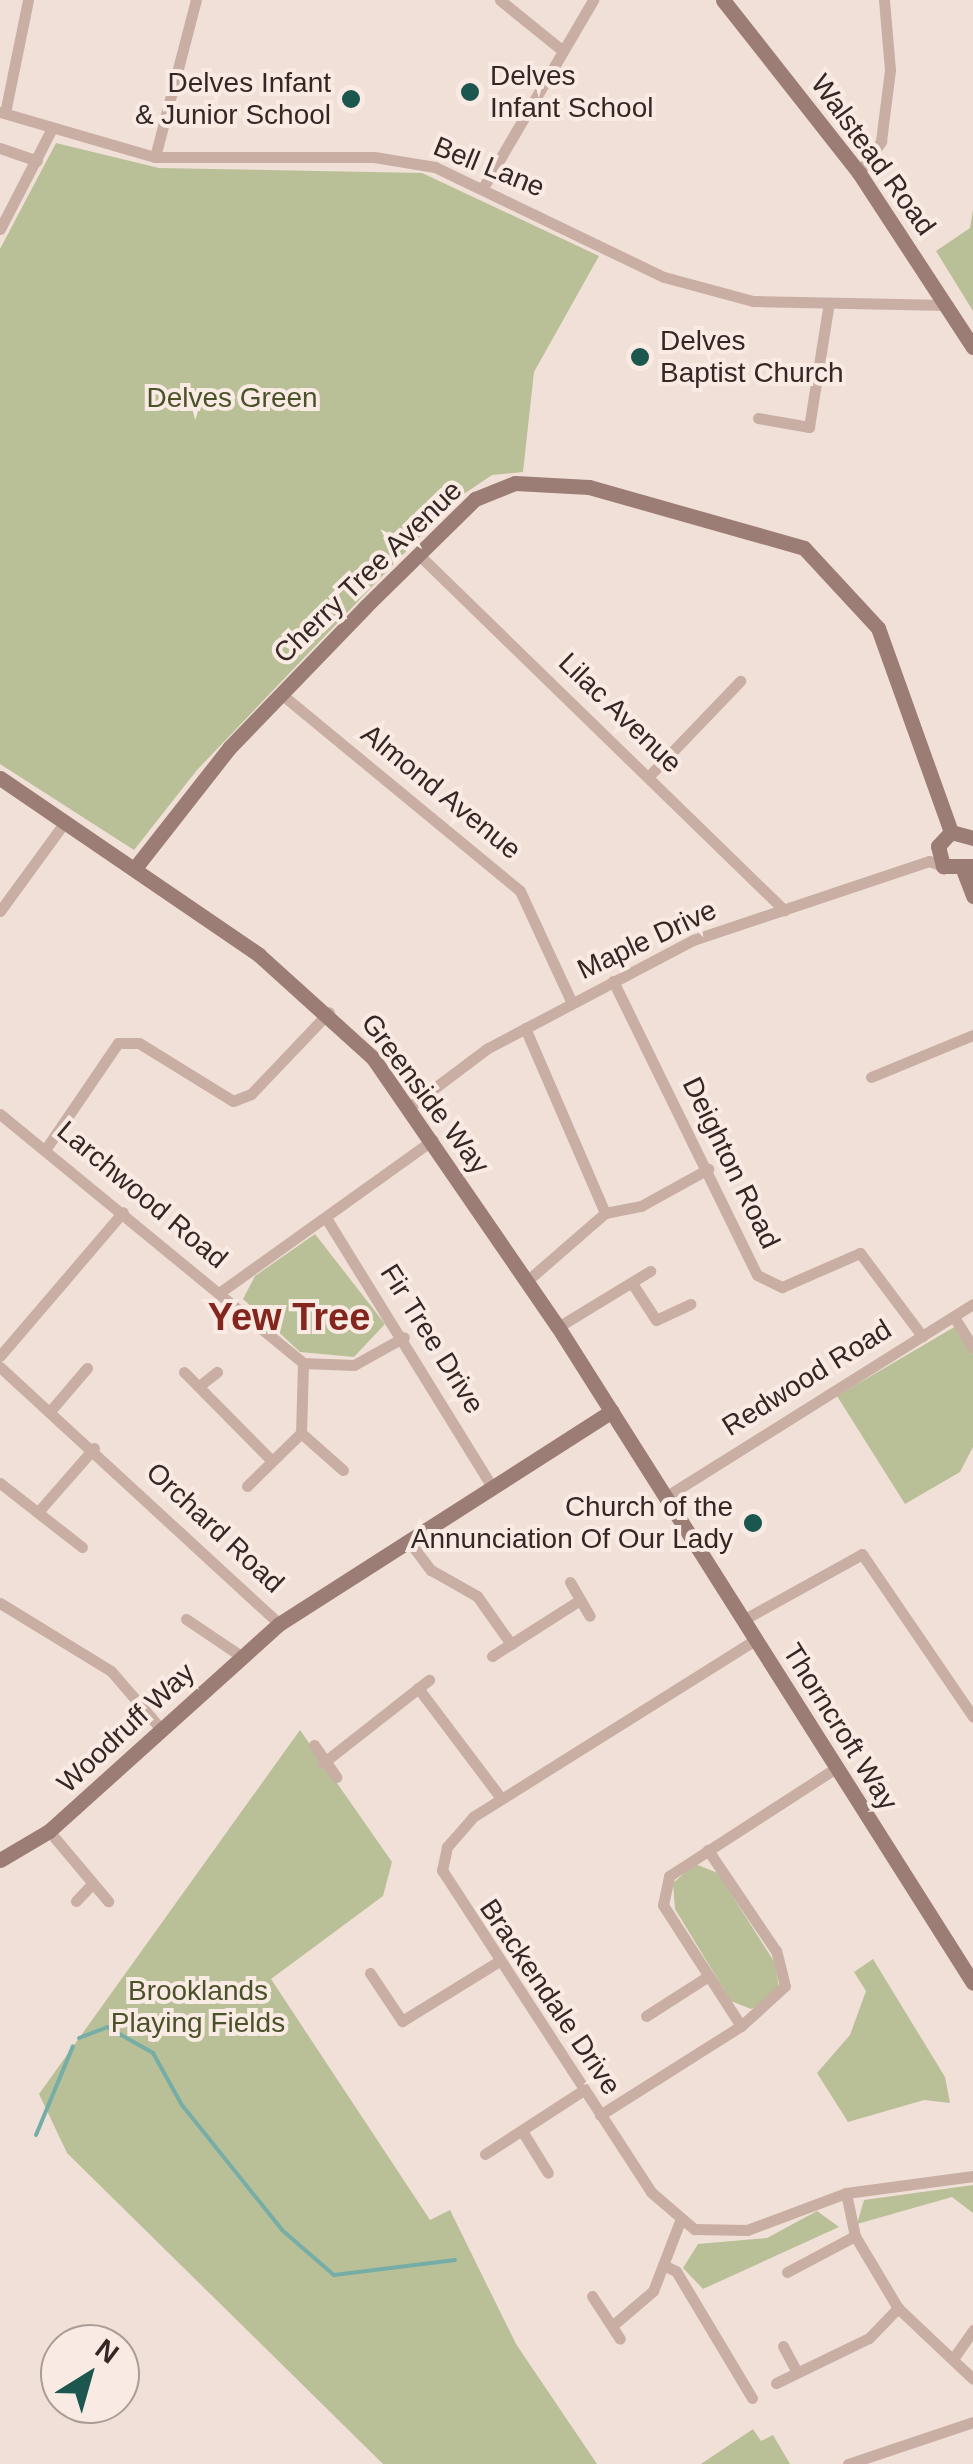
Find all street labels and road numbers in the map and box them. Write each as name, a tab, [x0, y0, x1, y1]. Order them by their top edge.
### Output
street label: Walstead Road	[803, 68, 943, 242]
street label: Bell Lane	[429, 130, 549, 204]
street label: Cherry Tree Avenue	[266, 473, 470, 671]
street label: Lilac Avenue	[551, 645, 689, 781]
street label: Almond Avenue	[354, 717, 528, 867]
street label: Maple Drive	[572, 893, 722, 987]
street label: Greenside Way	[354, 1007, 496, 1181]
street label: Deighton Road	[675, 1072, 787, 1254]
street label: Larchwood Road	[50, 1114, 234, 1276]
street label: Fir Tree Drive	[373, 1258, 491, 1420]
street label: Redwood Road	[716, 1313, 898, 1443]
street label: Orchard Road	[139, 1456, 291, 1600]
street label: Thorncroft Way	[775, 1637, 905, 1817]
street label: Woodruff Way	[50, 1656, 202, 1800]
street label: Brackendale Drive	[472, 1893, 628, 2101]

